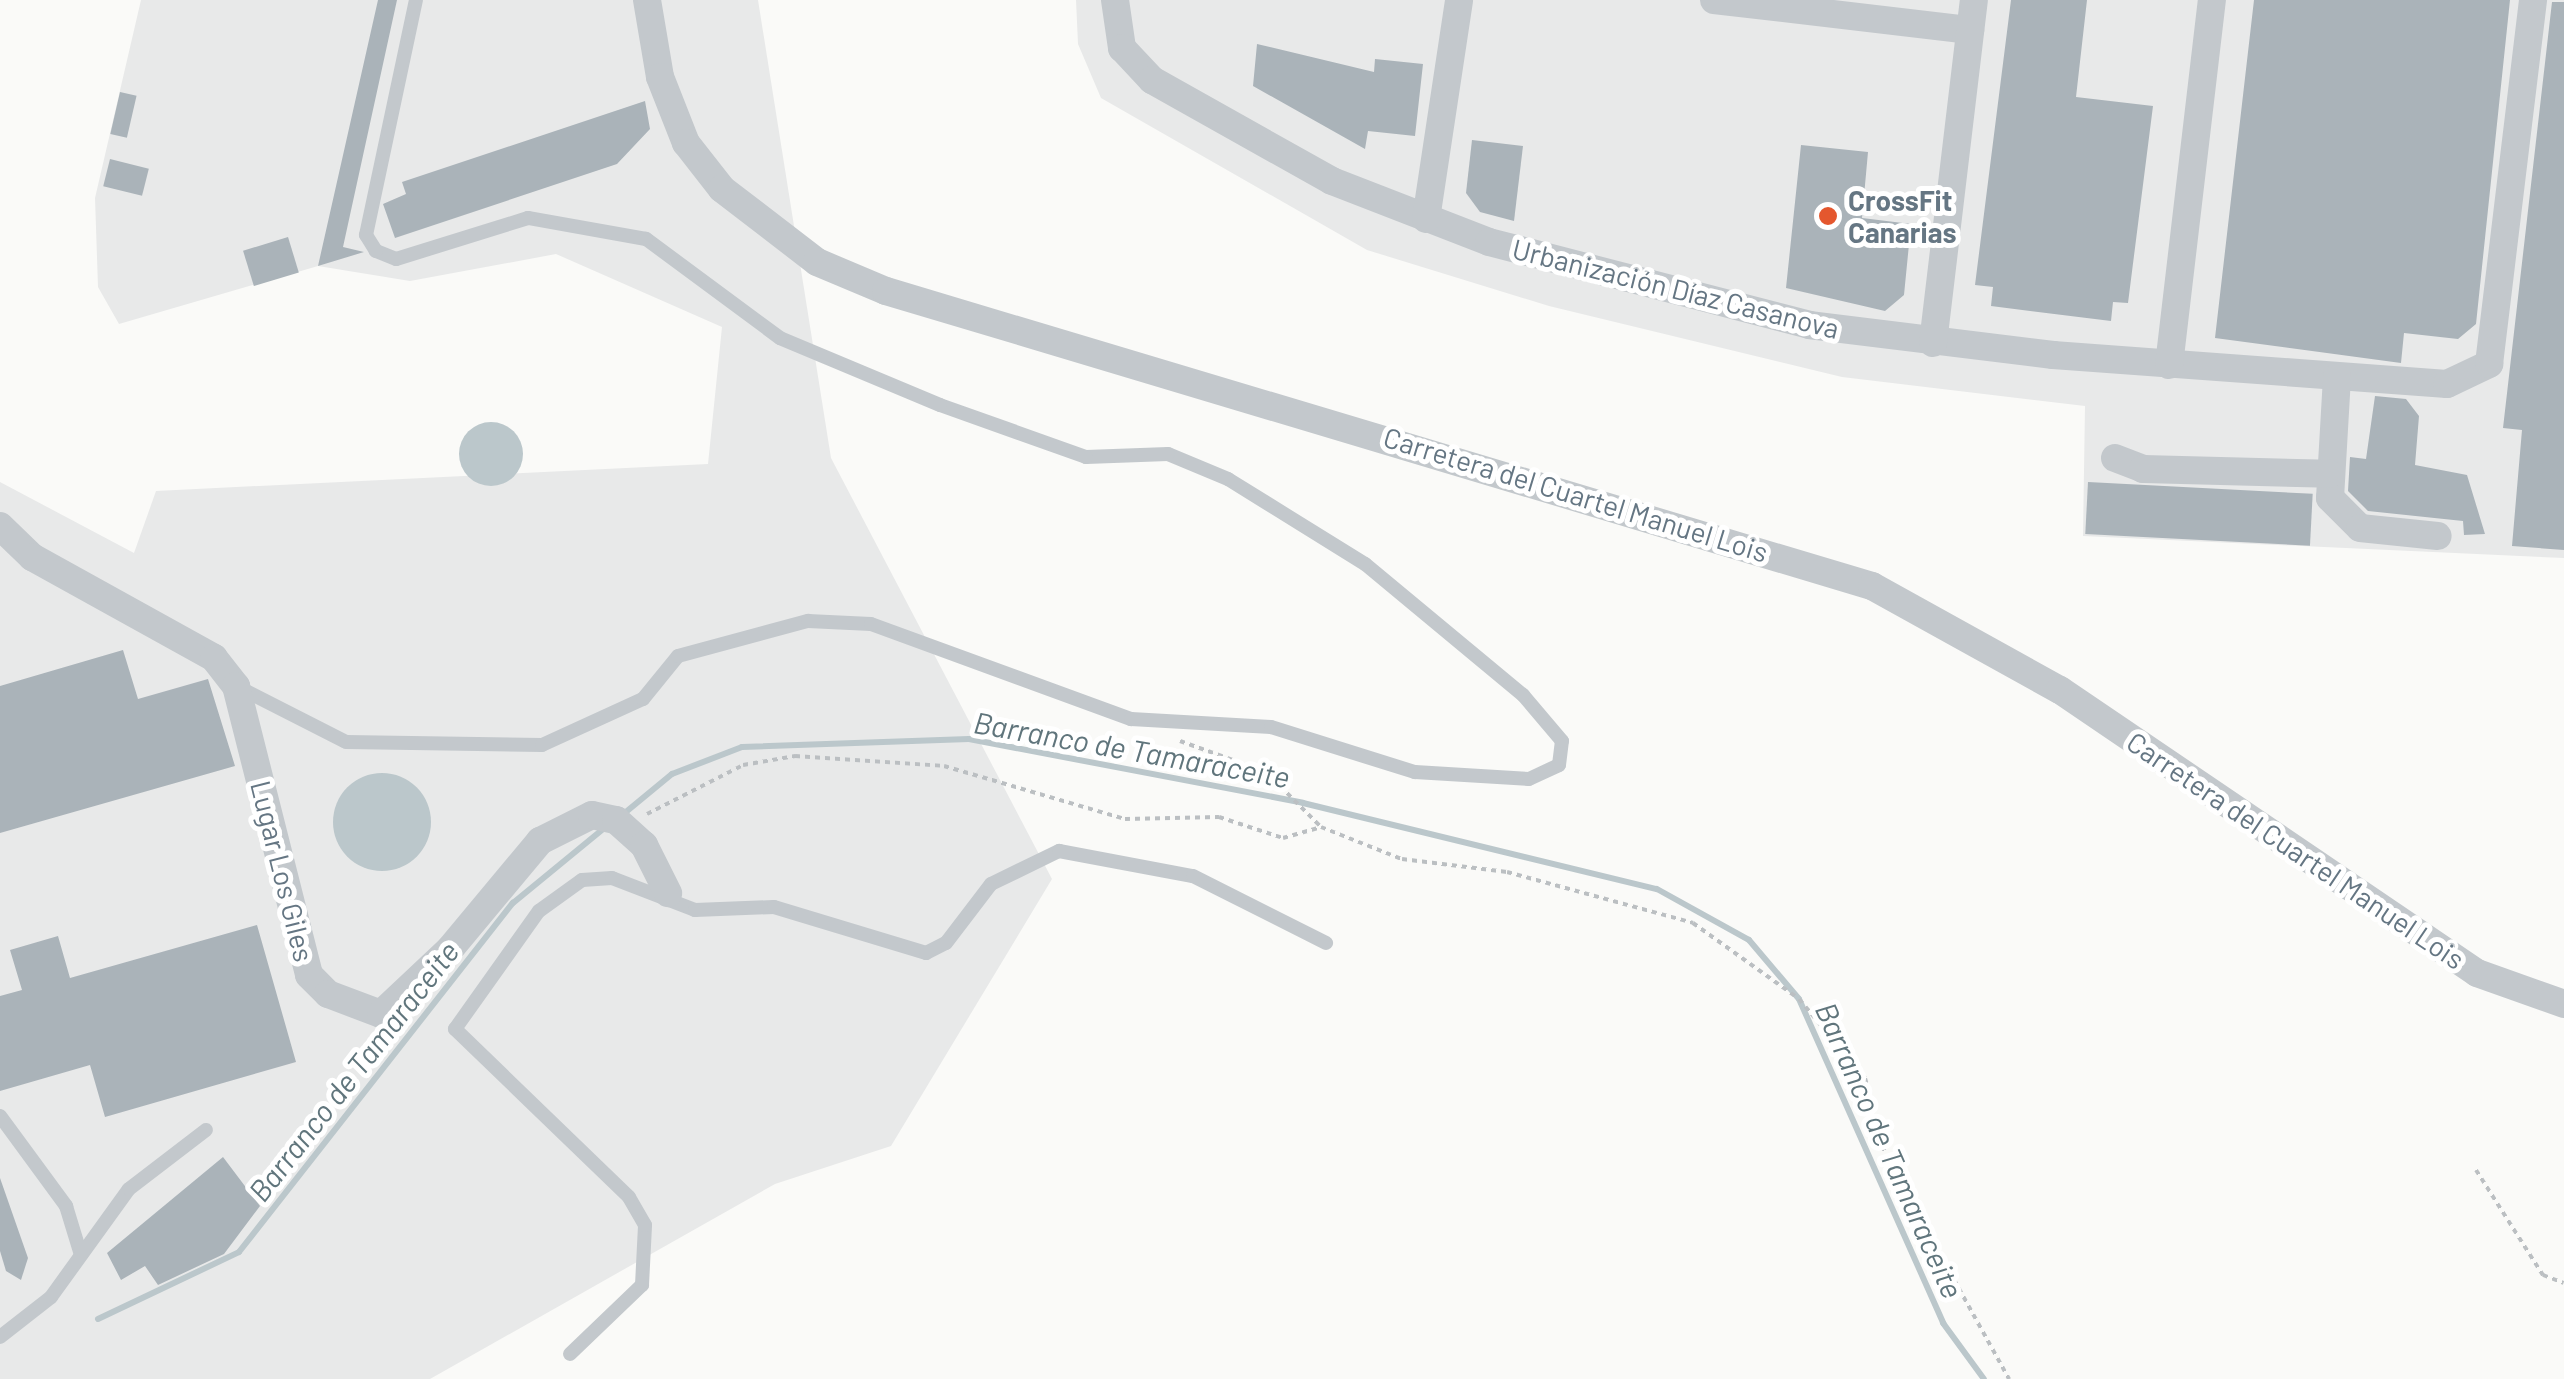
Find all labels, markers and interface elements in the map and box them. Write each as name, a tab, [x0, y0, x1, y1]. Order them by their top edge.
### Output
place label: CrossFit Canarias	[1848, 183, 1957, 249]
marker: CrossFit Canarias	[1817, 205, 1839, 227]
street label: Urbanización Díaz Casanova	[1509, 231, 1843, 345]
street label: Carretera del Cuartel Manuel Lois	[1380, 419, 1772, 569]
water label: Barranco de Tamaraceite	[971, 703, 1293, 795]
street label: Carretera del Cuartel Manuel Lois	[2121, 724, 2471, 976]
street label: Lugar Los Giles	[244, 777, 322, 965]
water label: Barranco de Tamaraceite	[240, 934, 466, 1208]
water label: Barranco de Tamaraceite	[1808, 996, 1972, 1304]

